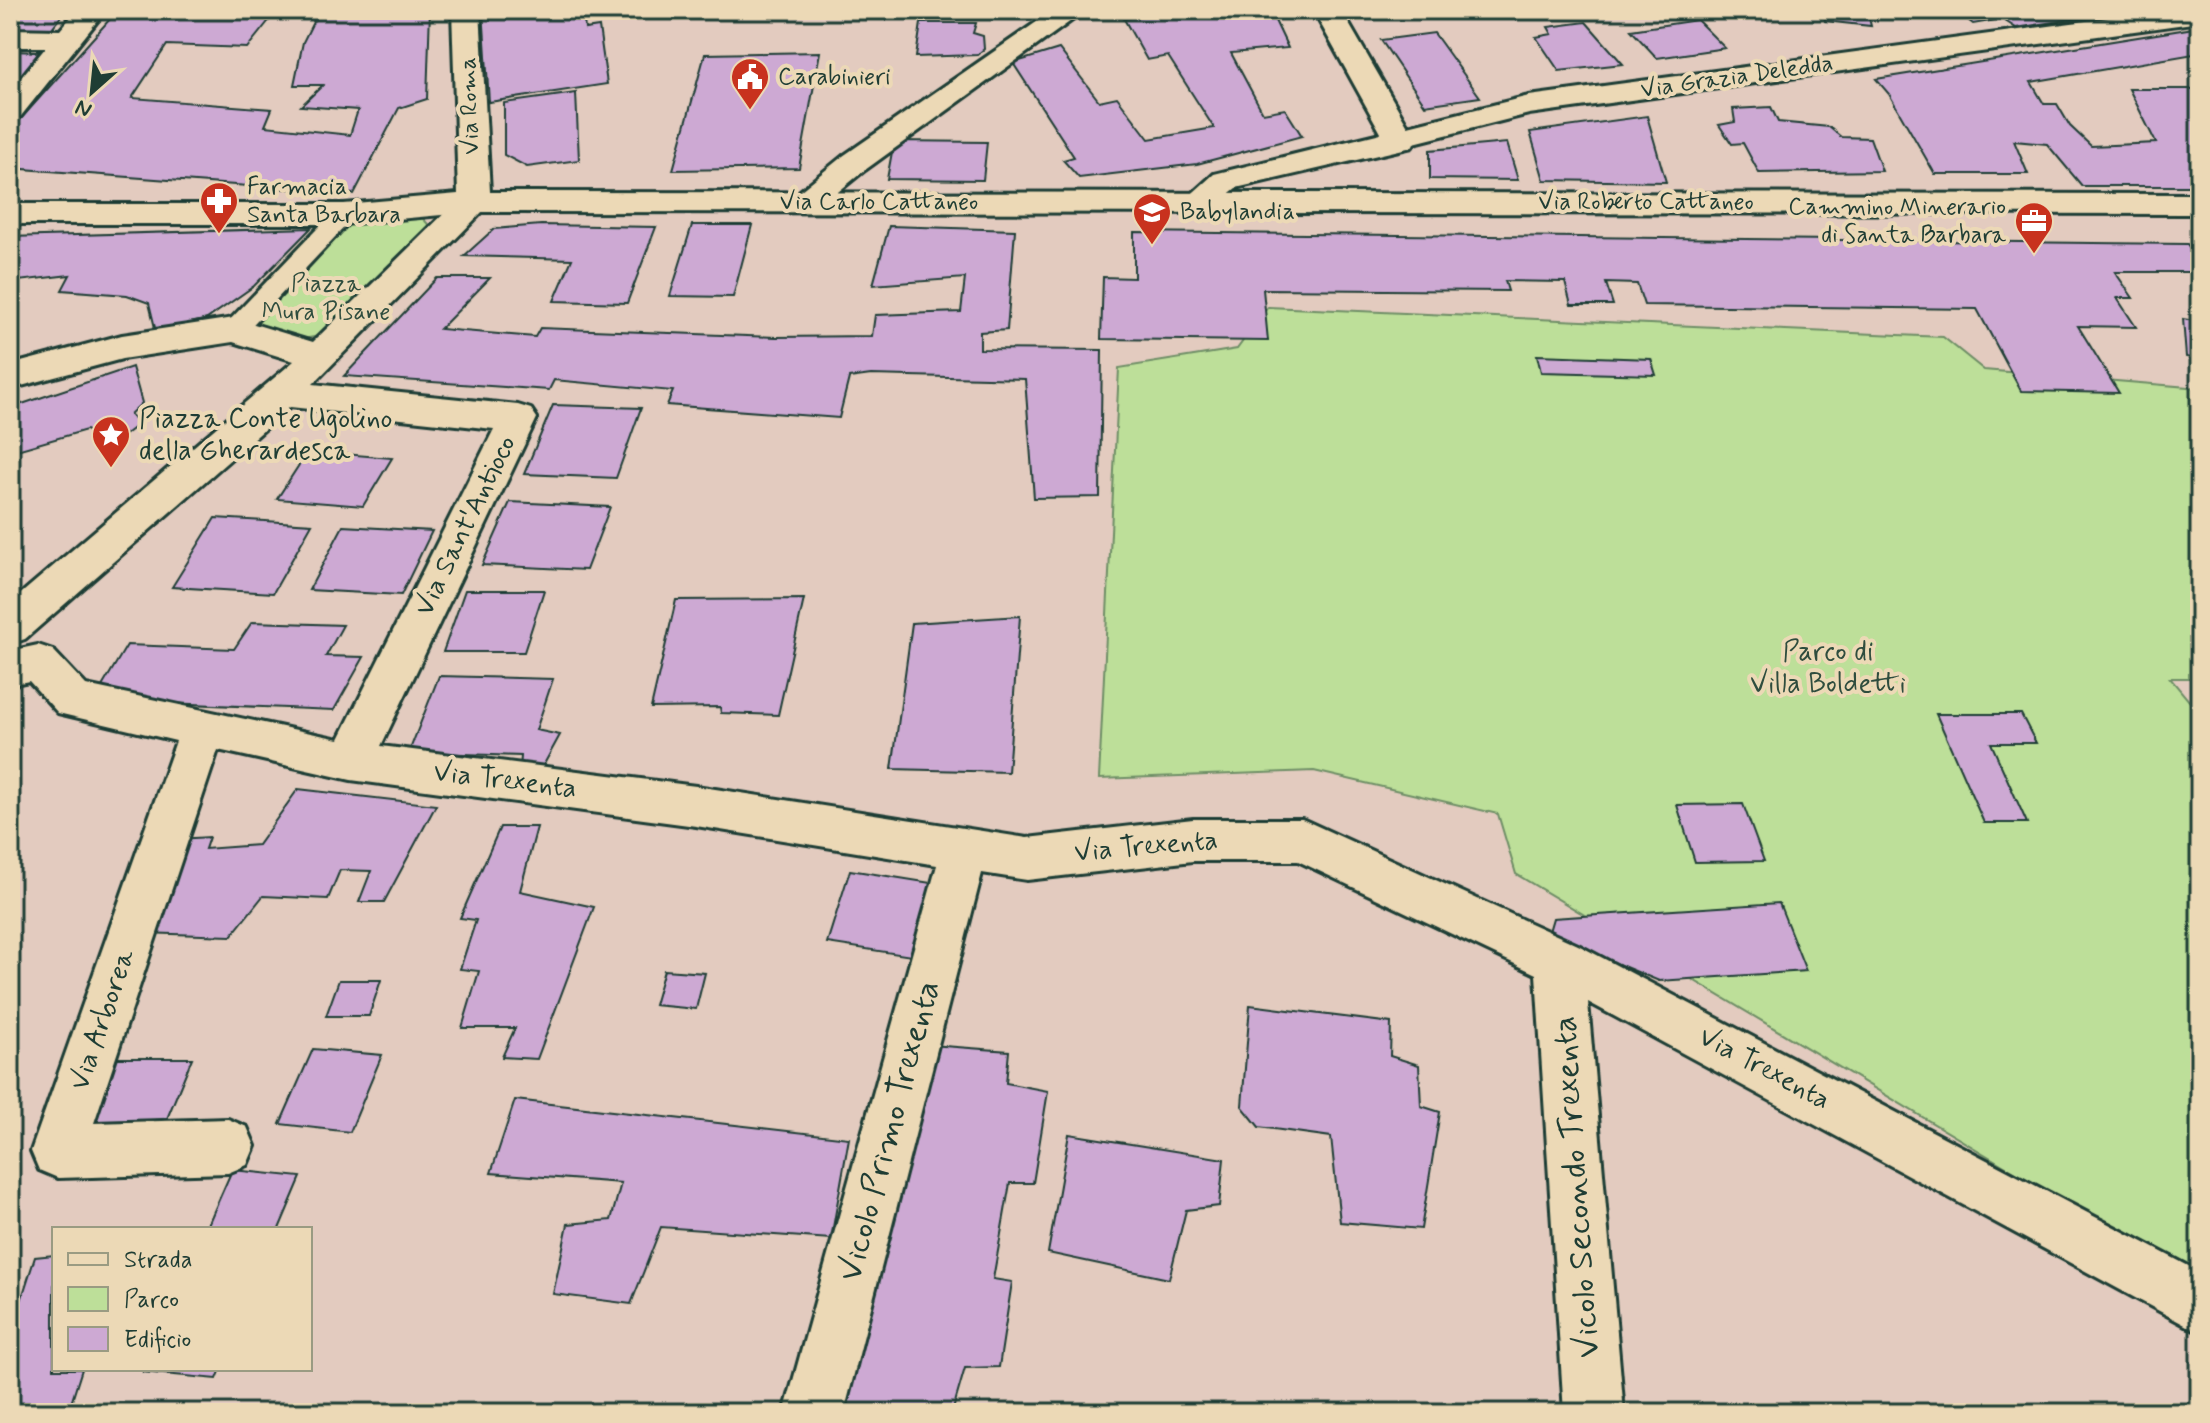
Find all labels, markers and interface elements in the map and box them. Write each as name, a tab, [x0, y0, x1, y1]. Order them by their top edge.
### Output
street label: Via Grazia Deledda	[1639, 48, 1835, 106]
north arrow	[52, 52, 132, 132]
public building icon: Carabinieri	[729, 56, 771, 111]
street label: Via Roma	[453, 57, 487, 155]
place label: Carabinieri	[778, 62, 891, 93]
text: N	[71, 92, 97, 124]
place label: Farmacia Santa Barbara	[247, 172, 401, 231]
pharmacy icon: Farmacia Santa Barbara	[198, 180, 240, 235]
street label: Via Carlo Cattaneo	[780, 187, 978, 218]
street label: Via Roberto Cattaneo	[1538, 187, 1754, 218]
school or university icon: Babylandia	[1131, 191, 1173, 246]
place label: Cammino Minerario di Santa Barbara	[1788, 192, 2007, 251]
place label: Babylandia	[1180, 197, 1295, 228]
office icon: Cammino Minerario di Santa Barbara	[2013, 200, 2055, 255]
park label: Piazza Mura Pisane	[262, 269, 390, 328]
place label: Piazza Conte Ugolino della Gherardesca	[139, 401, 393, 470]
place icon: Piazza Conte Ugolino della Gherardesca	[90, 414, 132, 469]
street label: Via Sant'Antioco	[406, 430, 526, 622]
park label: Parco di Villa Boldetti	[1750, 634, 1906, 703]
street label: Via Trexenta	[431, 754, 579, 808]
street label: Via Trexenta	[1073, 822, 1219, 872]
street label: Via Arborea	[62, 944, 144, 1095]
street label: Vicolo Primo Trexenta	[828, 976, 952, 1286]
street label: Vicolo Secondo Trexenta	[1543, 1015, 1611, 1359]
street label: Via Trexenta	[1692, 1019, 1836, 1119]
legend	[52, 1227, 312, 1371]
text: Strada	[124, 1245, 193, 1276]
text: Parco	[124, 1285, 179, 1316]
text: Edificio	[124, 1325, 191, 1356]

